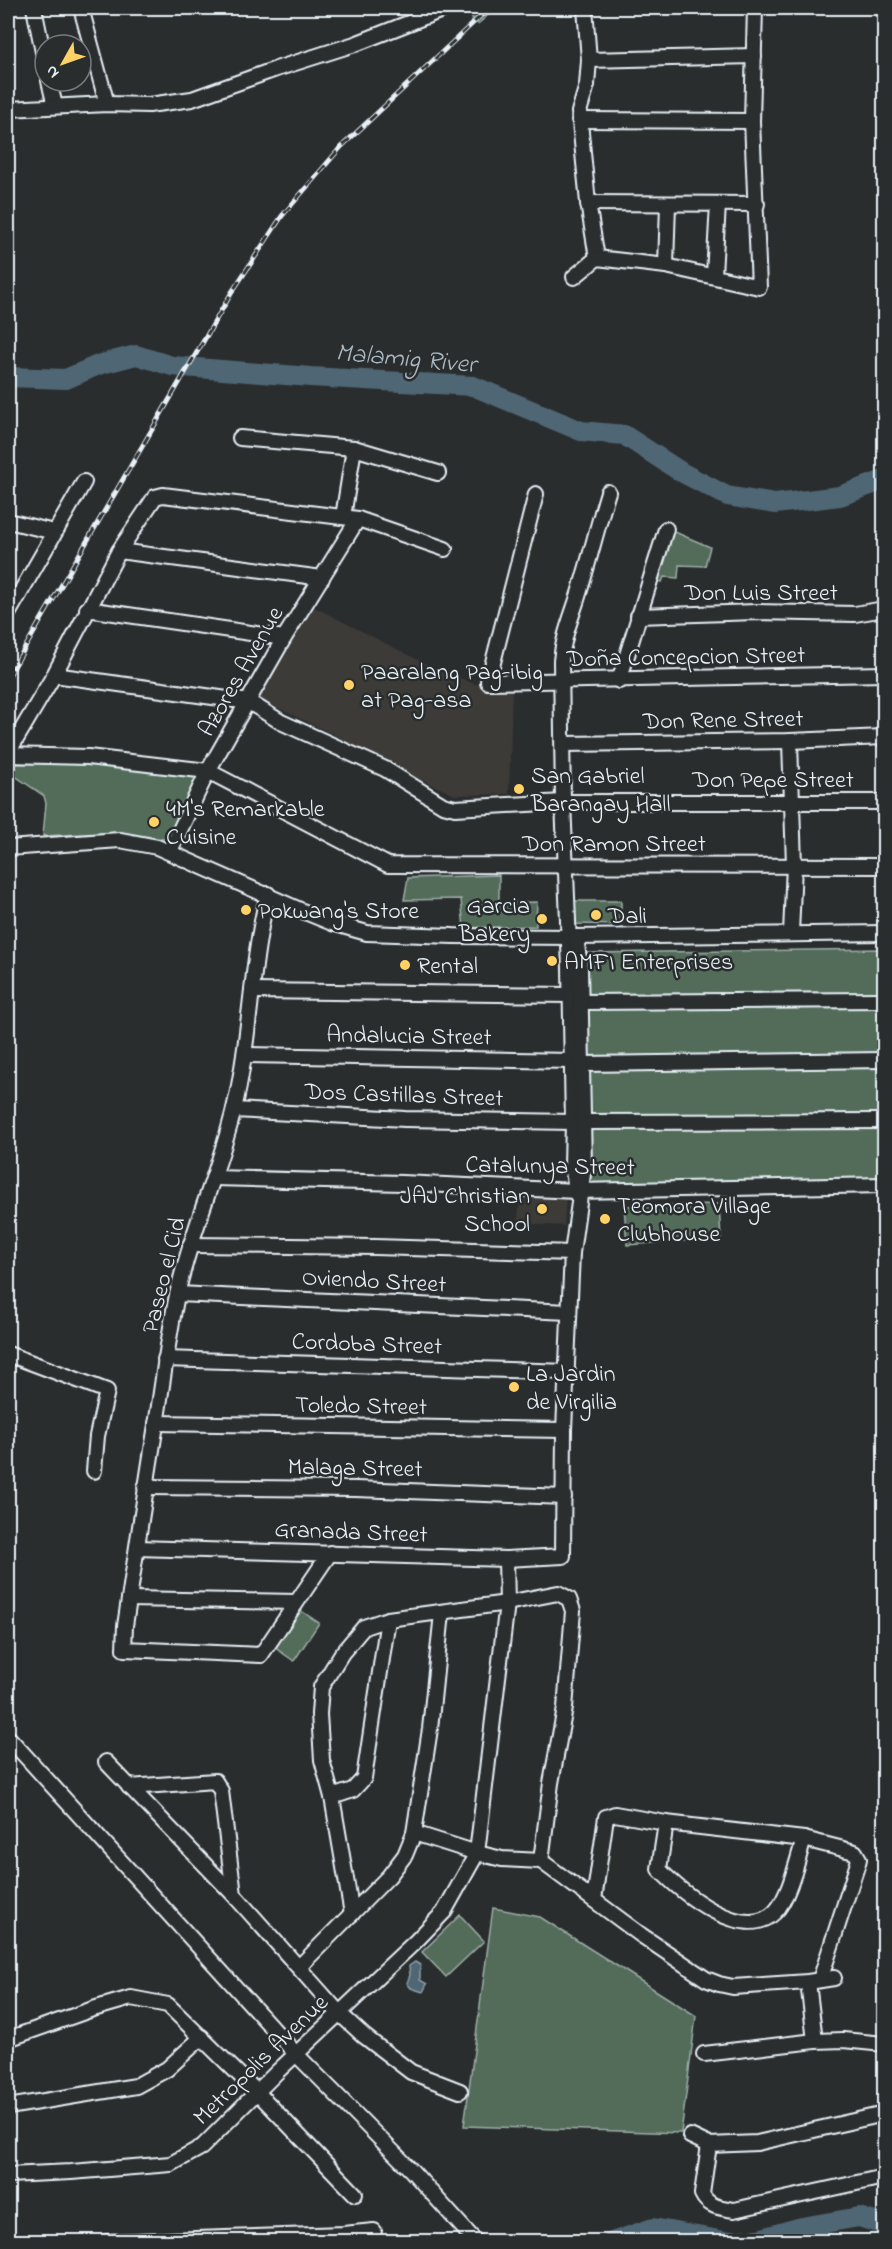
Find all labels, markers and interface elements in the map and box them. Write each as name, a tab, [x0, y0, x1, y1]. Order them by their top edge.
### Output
north arrow	[33, 33, 93, 93]
text: N	[40, 59, 66, 83]
water label: Malamig River	[334, 335, 480, 385]
street label: Don Luis Street	[683, 577, 838, 612]
street label: Azores Avenue	[191, 600, 294, 744]
street label: Doña Concepcion Street	[565, 639, 806, 678]
place label: Paaralang Pag-ibig at Pag-asa	[361, 656, 543, 719]
marker: Paaralang Pag-ibig at Pag-asa	[342, 678, 356, 692]
street label: Don Rene Street	[641, 703, 804, 740]
place label: San Gabriel Barangay Hall	[530, 760, 670, 824]
street label: Don Pepe Street	[691, 764, 854, 799]
marker: San Gabriel Barangay Hall	[512, 782, 526, 796]
place label: 4M's Remarkable Cuisine	[166, 793, 325, 856]
marker: 4M's Remarkable Cuisine	[147, 815, 161, 829]
street label: Don Ramon Street	[521, 828, 706, 863]
place label: Garcia Bakery	[458, 890, 530, 954]
place label: Pokwang's Store	[258, 895, 419, 930]
place label: Dali	[607, 900, 647, 935]
marker: Pokwang's Store	[239, 903, 253, 917]
marker: Dali	[589, 908, 603, 922]
marker: Garcia Bakery	[535, 912, 549, 926]
place label: AMFI Enterprises	[564, 946, 733, 981]
place label: Rental	[417, 950, 478, 985]
marker: AMFI Enterprises	[545, 954, 559, 968]
marker: Rental	[398, 958, 412, 972]
street label: Andalucia Street	[326, 1019, 492, 1056]
street label: Dos Castillas Street	[303, 1076, 504, 1117]
street label: Catalunya Street	[465, 1149, 635, 1187]
place label: JAJ Christian School	[400, 1180, 530, 1243]
place label: Teomora Village Clubhouse	[617, 1190, 771, 1253]
marker: JAJ Christian School	[535, 1202, 549, 1216]
marker: Teomora Village Clubhouse	[598, 1212, 612, 1226]
street label: Paseo el Cid	[134, 1213, 197, 1337]
street label: Oviendo Street	[301, 1261, 447, 1304]
street label: Cordoba Street	[291, 1325, 443, 1366]
place label: La Jardin de Virgilia	[526, 1358, 617, 1421]
marker: La Jardin de Virgilia	[507, 1380, 521, 1394]
street label: Toledo Street	[295, 1389, 427, 1426]
street label: Malaga Street	[287, 1451, 423, 1488]
street label: Granada Street	[274, 1513, 428, 1554]
street label: Metropolis Avenue	[186, 1987, 338, 2135]

